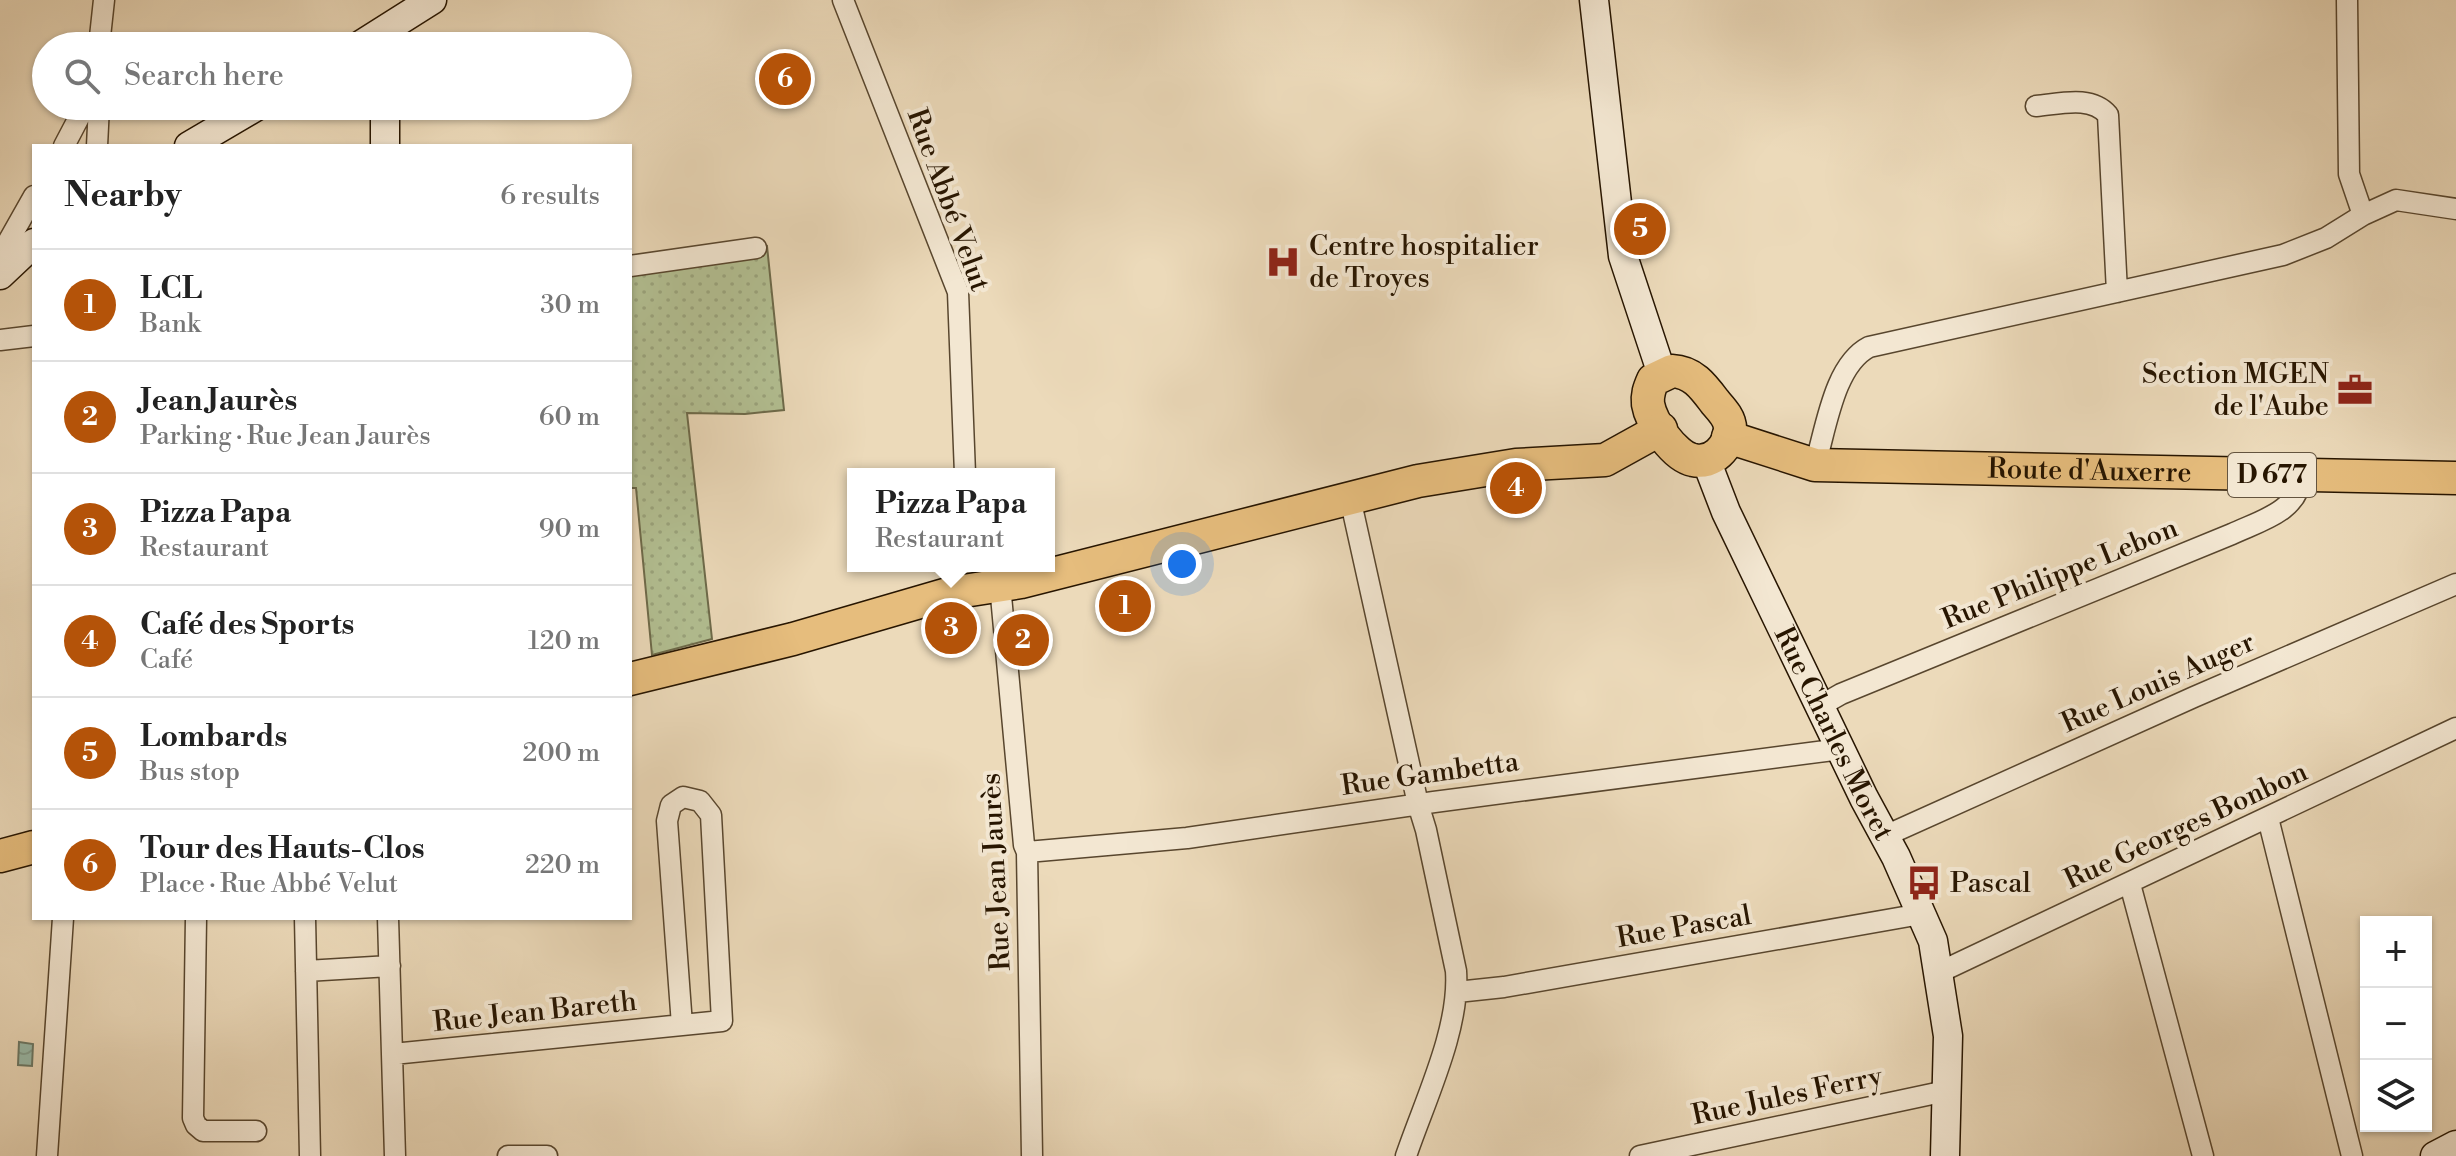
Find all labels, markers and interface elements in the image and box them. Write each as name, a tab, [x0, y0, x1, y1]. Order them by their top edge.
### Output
search box	[32, 32, 632, 120]
pin: 6	[759, 49, 811, 109]
icon: search	[60, 54, 104, 98]
text: Search here	[124, 57, 284, 95]
street label: Rue Abbé Velut	[899, 104, 997, 296]
text: Nearby	[64, 175, 182, 217]
text: 6 results	[500, 180, 600, 212]
pin: 5	[1614, 199, 1666, 259]
place label: Centre hospitalier de Troyes	[1309, 229, 1539, 296]
hospital icon: Centre hospitalier de Troyes	[1264, 243, 1302, 281]
text: LCL	[140, 270, 202, 308]
text: 1	[84, 289, 96, 321]
text: 30 m	[540, 289, 600, 321]
text: Bank	[140, 308, 201, 340]
place label: Section MGEN de l'Aube	[2142, 357, 2329, 424]
office icon: Section MGEN de l'Aube	[2336, 371, 2374, 409]
text: Jean Jaurès	[140, 382, 297, 420]
text: 2	[82, 401, 98, 433]
text: 60 m	[539, 401, 600, 433]
text: Parking · Rue Jean Jaurès	[140, 420, 431, 452]
street label: Route d'Auxerre	[1987, 451, 2192, 490]
road number: D 677	[2228, 453, 2316, 497]
pin: 4	[1490, 458, 1542, 518]
popup	[847, 468, 1055, 572]
text: Pizza Papa	[875, 485, 1027, 523]
text: Pizza Papa	[140, 494, 291, 532]
street label: Rue Philippe Lebon	[1937, 511, 2183, 637]
text: 3	[82, 513, 98, 545]
text: 90 m	[539, 513, 600, 545]
text: Restaurant	[875, 523, 1004, 555]
text: Restaurant	[140, 532, 269, 564]
your location	[1162, 544, 1202, 584]
pin: 1	[1099, 576, 1151, 636]
pin: 3	[925, 598, 977, 658]
text: Café des Sports	[140, 606, 354, 644]
pin: 2	[997, 610, 1049, 670]
street label: Rue Charles Moret	[1766, 621, 1901, 847]
text: 4	[81, 625, 99, 657]
text: 120 m	[528, 625, 600, 657]
street label: Rue Louis Auger	[2056, 625, 2260, 741]
text: Café	[140, 644, 193, 676]
text: Lombards	[140, 718, 287, 756]
text: 5	[82, 737, 98, 769]
text: 200 m	[523, 737, 600, 769]
street label: Rue Gambetta	[1339, 744, 1522, 804]
street label: Rue Georges Bonbon	[2059, 754, 2314, 898]
text: Bus stop	[140, 756, 240, 788]
street label: Rue Jean Jaurès	[973, 772, 1019, 972]
text: Tour des Hauts-Clos	[140, 830, 425, 868]
text: 6	[82, 849, 98, 881]
text: 220 m	[525, 849, 600, 881]
bus stop icon: Pascal	[1905, 864, 1943, 902]
place label: Pascal	[1950, 866, 2031, 901]
text: Place · Rue Abbé Velut	[140, 868, 398, 900]
street label: Rue Pascal	[1614, 898, 1754, 956]
map controls	[2360, 916, 2432, 1132]
button: +	[2360, 916, 2432, 988]
street label: Rue Jean Bareth	[431, 984, 639, 1040]
button: −	[2360, 988, 2432, 1060]
street label: Rue Jules Ferry	[1689, 1059, 1886, 1133]
button: layers	[2360, 1060, 2432, 1132]

